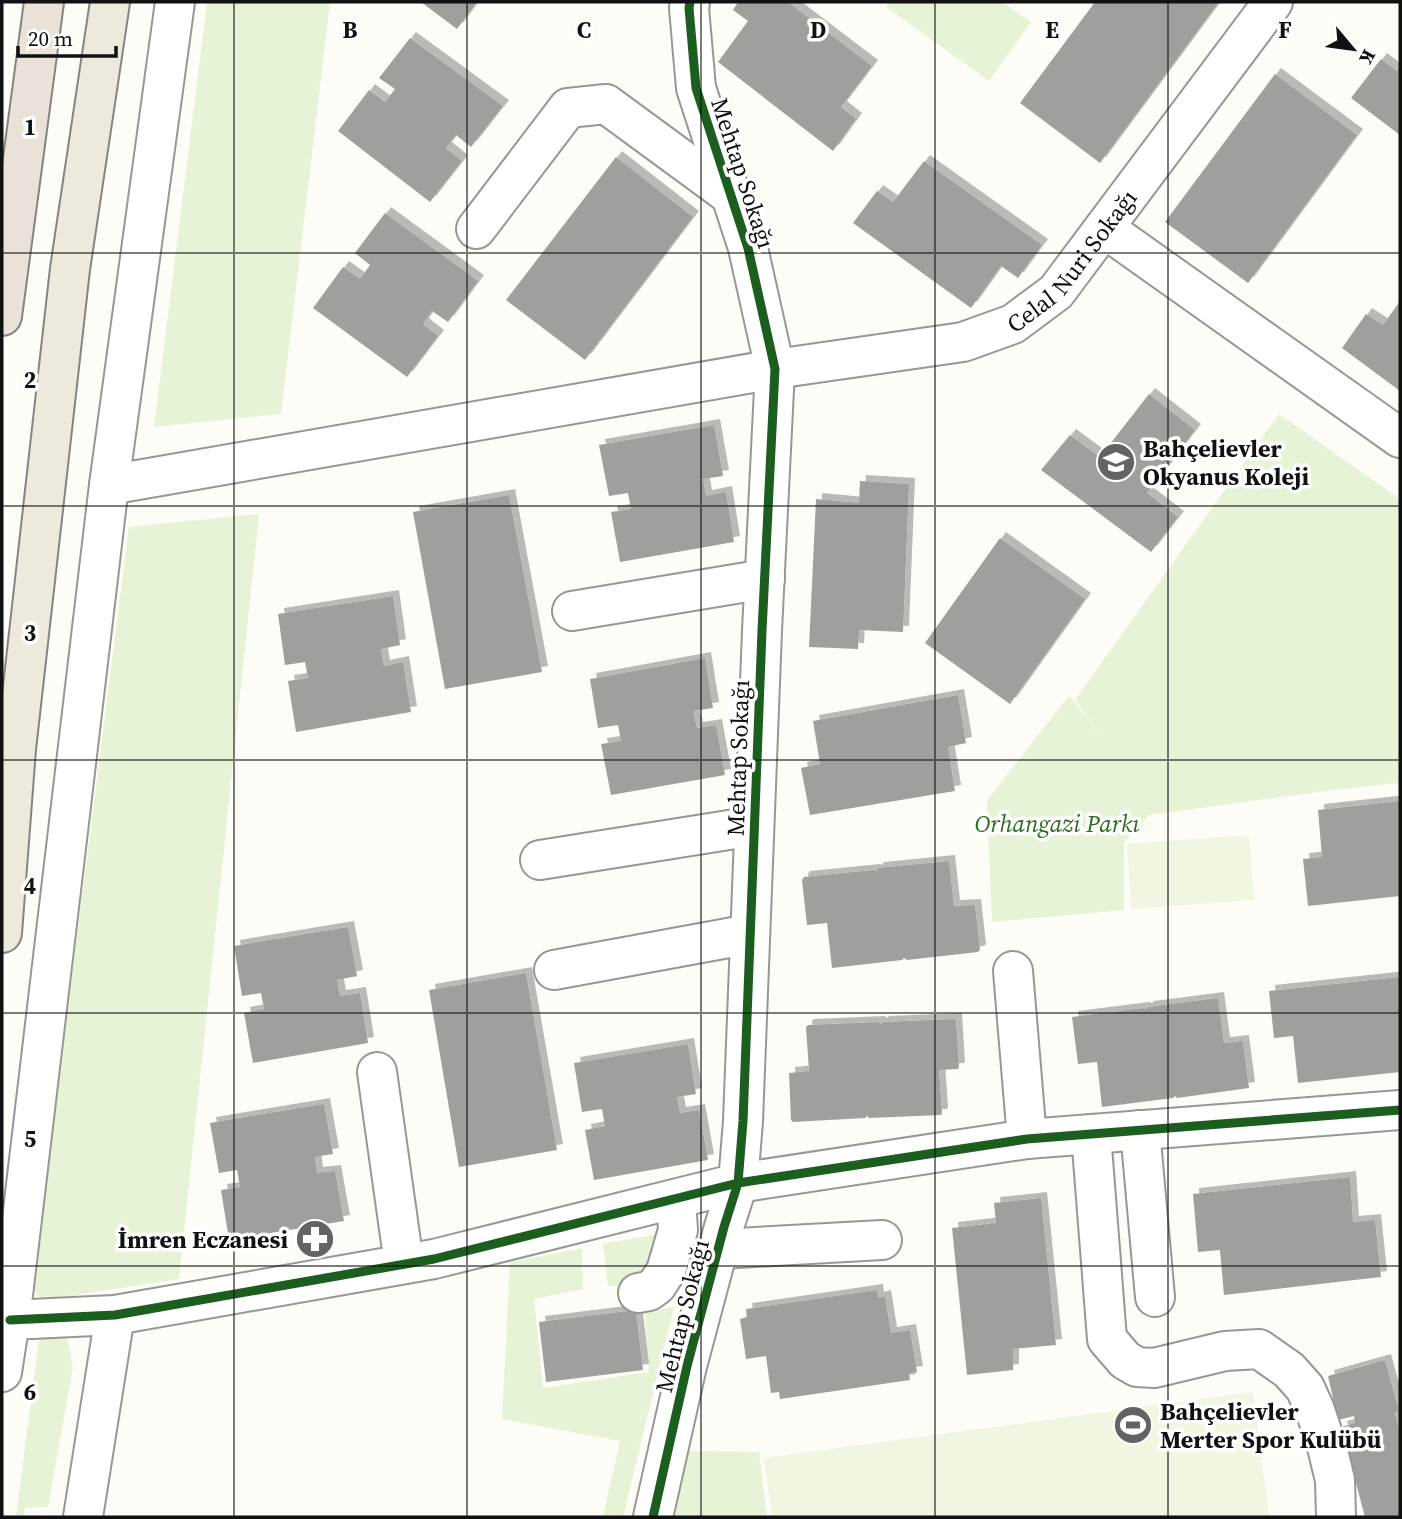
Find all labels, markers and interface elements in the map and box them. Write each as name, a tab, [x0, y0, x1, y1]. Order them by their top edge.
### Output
scale bar	[18, 14, 116, 58]
text: B	[343, 14, 358, 46]
text: C	[577, 14, 591, 46]
text: D	[810, 14, 826, 46]
text: E	[1045, 14, 1059, 46]
text: F	[1278, 14, 1292, 46]
north arrow	[1318, 14, 1388, 84]
text: 20 m	[28, 24, 73, 53]
text: K	[1353, 45, 1382, 70]
street label: Mehtap Sokağı	[703, 93, 783, 253]
text: 1	[24, 111, 36, 143]
street label: Celal Nuri Sokağı	[999, 182, 1144, 340]
text: 2	[24, 364, 36, 396]
place label: Bahçelievler Okyanus Koleji	[1143, 432, 1309, 493]
school or university icon: Bahçelievler Okyanus Koleji	[1095, 441, 1137, 483]
text: 3	[24, 617, 36, 649]
street label: Mehtap Sokağı	[719, 679, 757, 837]
park label: Orhangazi Parkı	[974, 807, 1140, 840]
text: 4	[24, 870, 36, 902]
text: 5	[24, 1123, 36, 1155]
pharmacy icon: İmren Eczanesi	[294, 1218, 336, 1260]
place label: İmren Eczanesi	[118, 1223, 288, 1256]
street label: Mehtap Sokağı	[647, 1236, 717, 1396]
text: 6	[24, 1376, 36, 1408]
place label: Bahçelievler Merter Spor Kulübü	[1160, 1395, 1382, 1456]
sports icon: Bahçelievler Merter Spor Kulübü	[1112, 1404, 1154, 1446]

